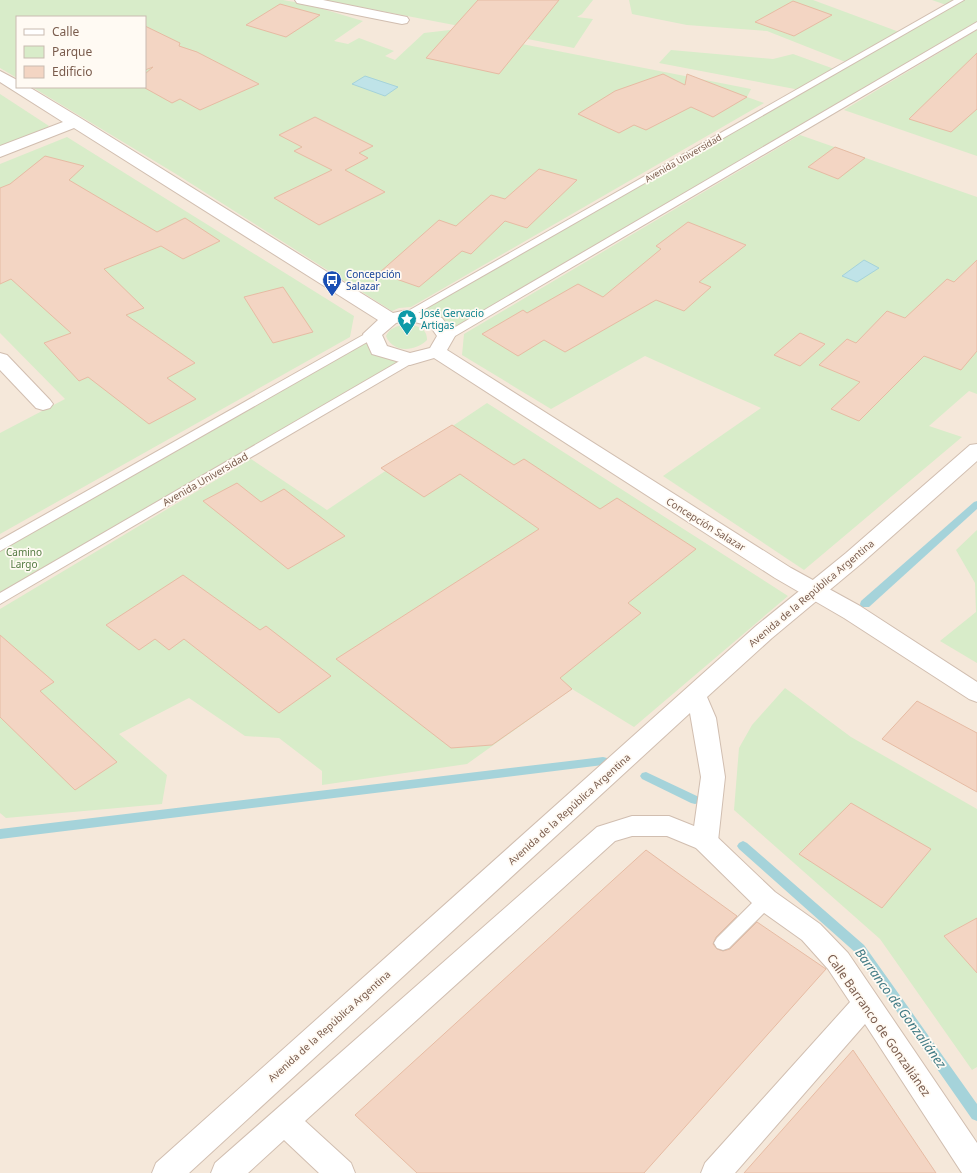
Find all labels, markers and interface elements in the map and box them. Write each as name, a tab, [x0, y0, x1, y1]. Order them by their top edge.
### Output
legend	[16, 16, 146, 88]
text: Calle	[52, 23, 80, 40]
text: Parque	[52, 43, 93, 60]
text: Edificio	[52, 63, 93, 80]
street label: Avenida Universidad	[642, 131, 724, 185]
place label: Concepción Salazar	[346, 267, 401, 293]
bus stop icon: Concepción Salazar	[321, 269, 343, 297]
place label: José Gervacio Artigas	[420, 306, 484, 332]
place icon: José Gervacio Artigas	[396, 308, 418, 336]
street label: Avenida Universidad	[160, 449, 250, 509]
street label: Concepción Salazar	[664, 494, 748, 554]
street label: Avenida de la República Argentina	[745, 536, 877, 650]
park label: Camino Largo	[6, 545, 42, 571]
street label: Avenida de la República Argentina	[505, 750, 633, 868]
water label: Barranco de Gonzaliánez	[851, 944, 951, 1072]
street label: Calle Barranco de Gonzaliánez	[823, 950, 935, 1100]
street label: Avenida de la República Argentina	[265, 967, 393, 1085]

